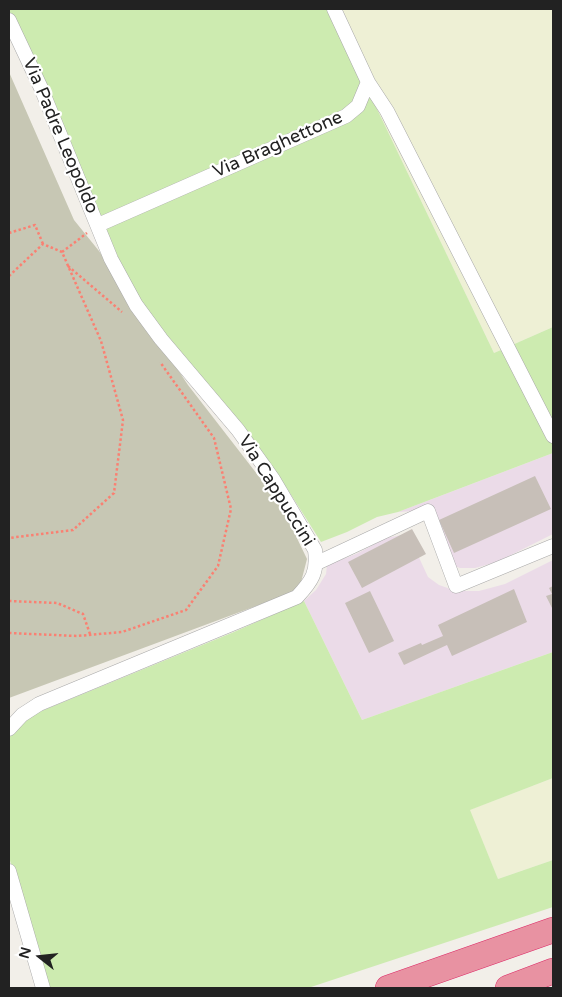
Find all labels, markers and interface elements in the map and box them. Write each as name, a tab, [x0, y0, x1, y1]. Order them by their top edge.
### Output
street label: Via Padre Leopoldo	[17, 55, 103, 217]
street label: Via Braghettone	[210, 107, 346, 183]
street label: Via Cappuccini	[233, 431, 319, 551]
north arrow	[15, 932, 65, 982]
text: N	[15, 945, 35, 960]

